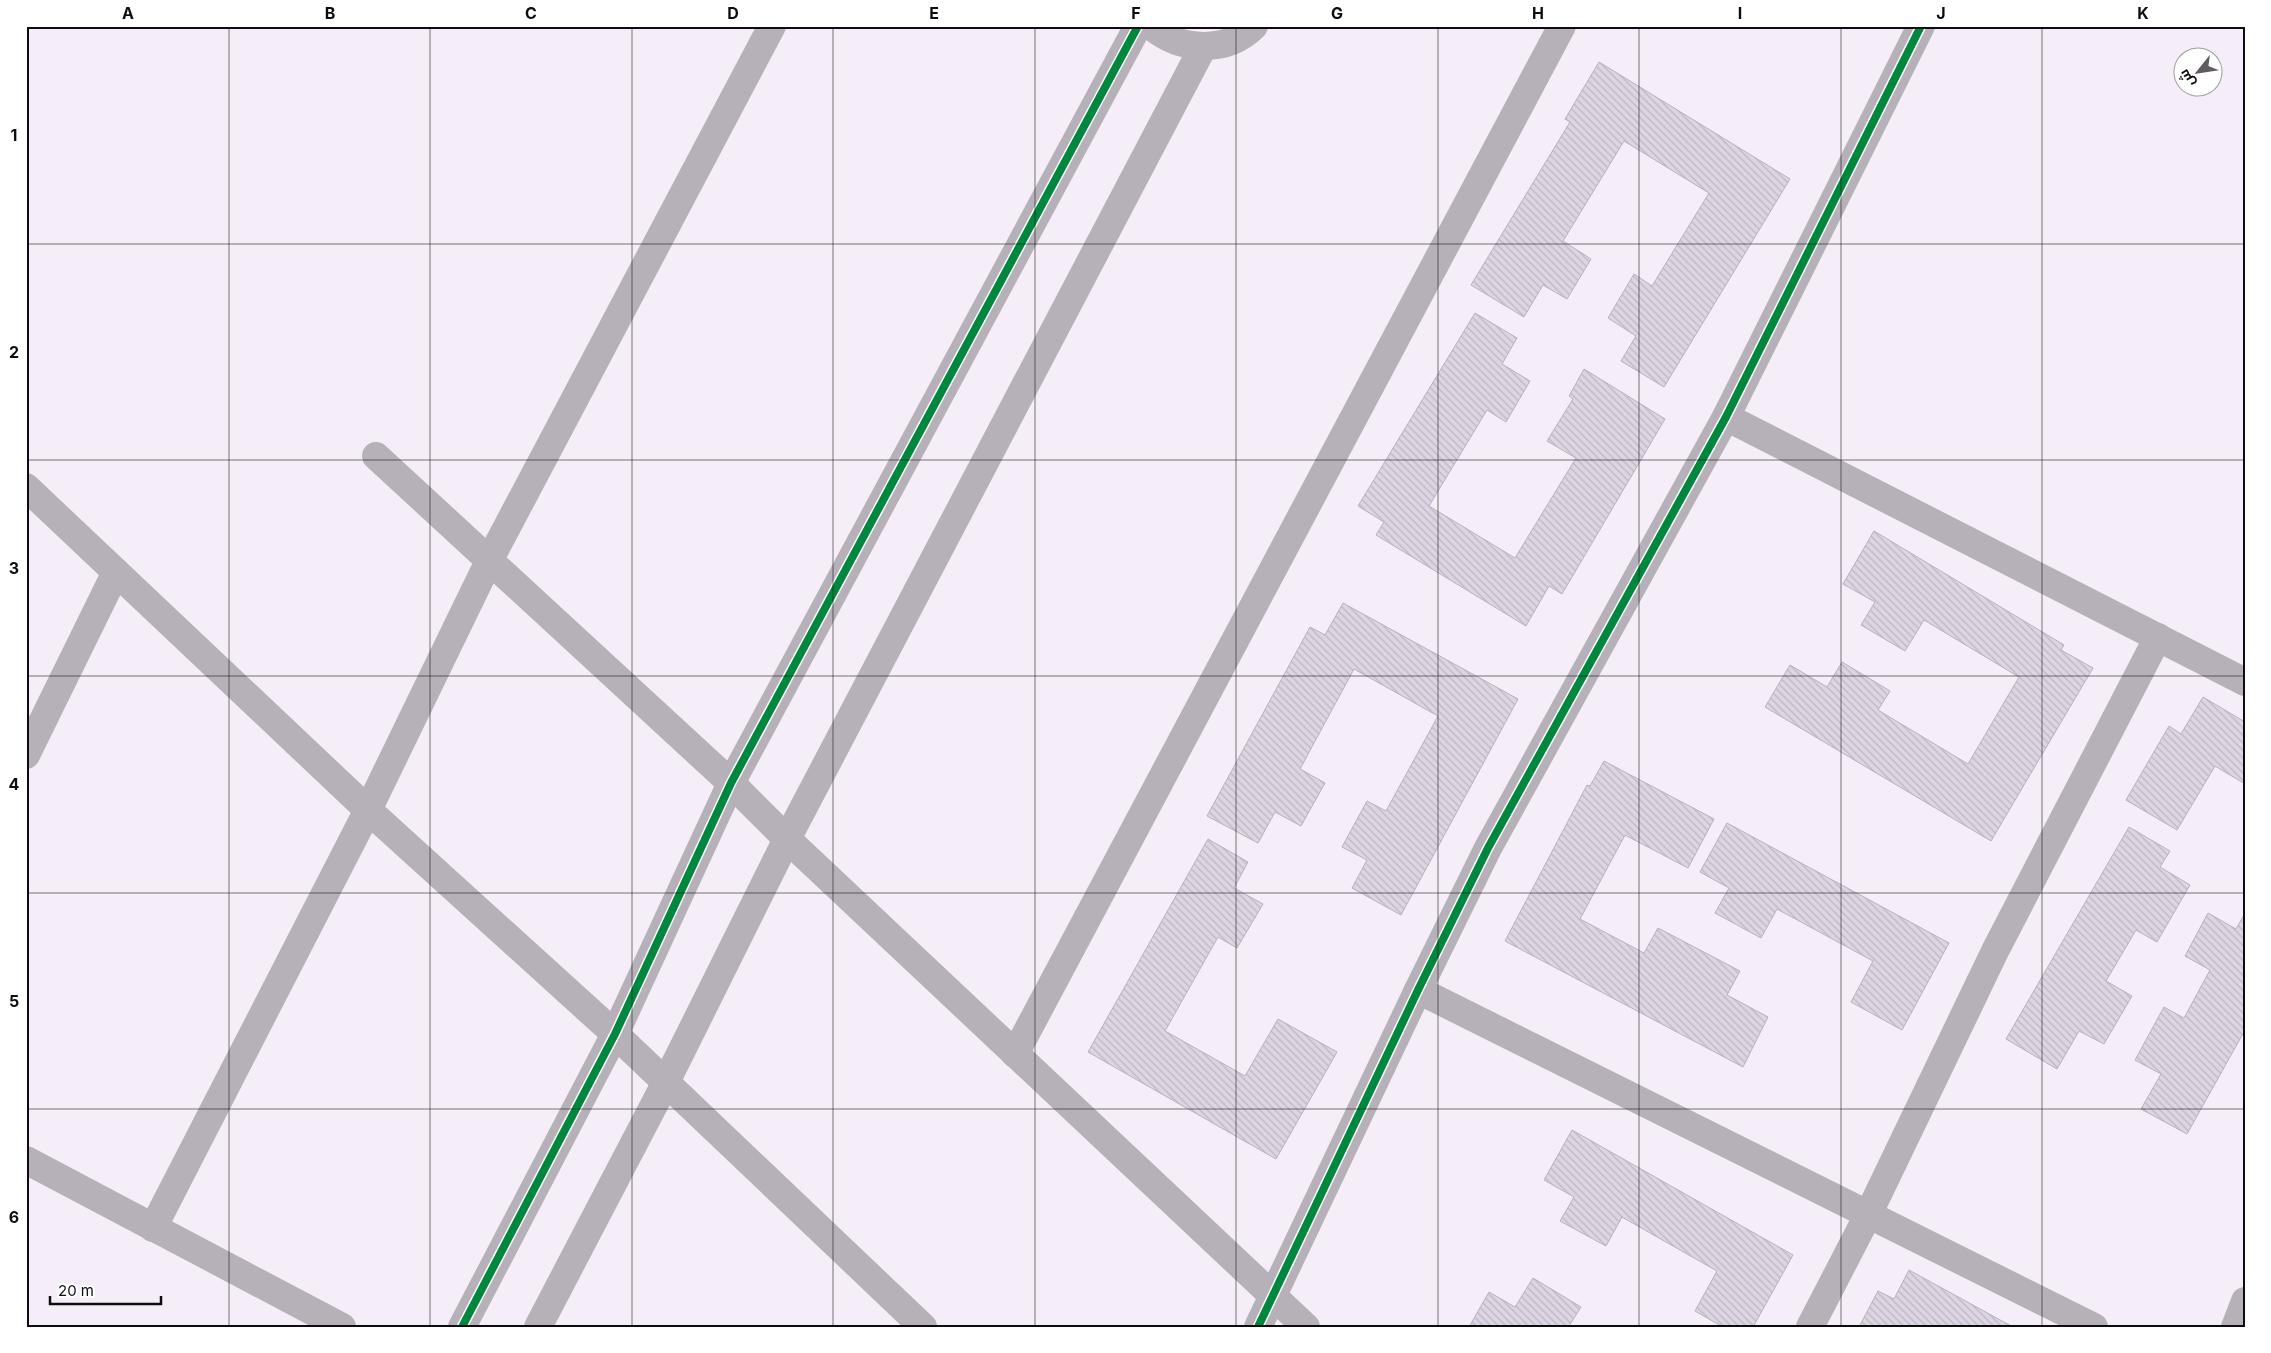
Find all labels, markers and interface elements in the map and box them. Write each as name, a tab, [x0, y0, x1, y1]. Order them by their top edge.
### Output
text: A	[122, 3, 134, 23]
text: B	[325, 3, 335, 23]
text: C	[525, 3, 537, 23]
text: D	[727, 3, 739, 23]
text: E	[929, 3, 939, 23]
text: F	[1131, 3, 1141, 23]
text: G	[1331, 3, 1343, 23]
text: H	[1532, 3, 1544, 23]
text: I	[1738, 3, 1742, 23]
text: J	[1936, 3, 1946, 23]
text: K	[2137, 3, 2149, 23]
north arrow	[2174, 48, 2224, 98]
text: ش	[2174, 66, 2199, 91]
text: 1	[11, 125, 17, 145]
text: 2	[9, 342, 19, 362]
text: 3	[9, 558, 19, 578]
text: 4	[9, 774, 20, 794]
text: 5	[9, 991, 19, 1011]
text: 6	[9, 1207, 19, 1227]
scale bar	[50, 1273, 161, 1305]
text: 20 m	[58, 1281, 94, 1300]

